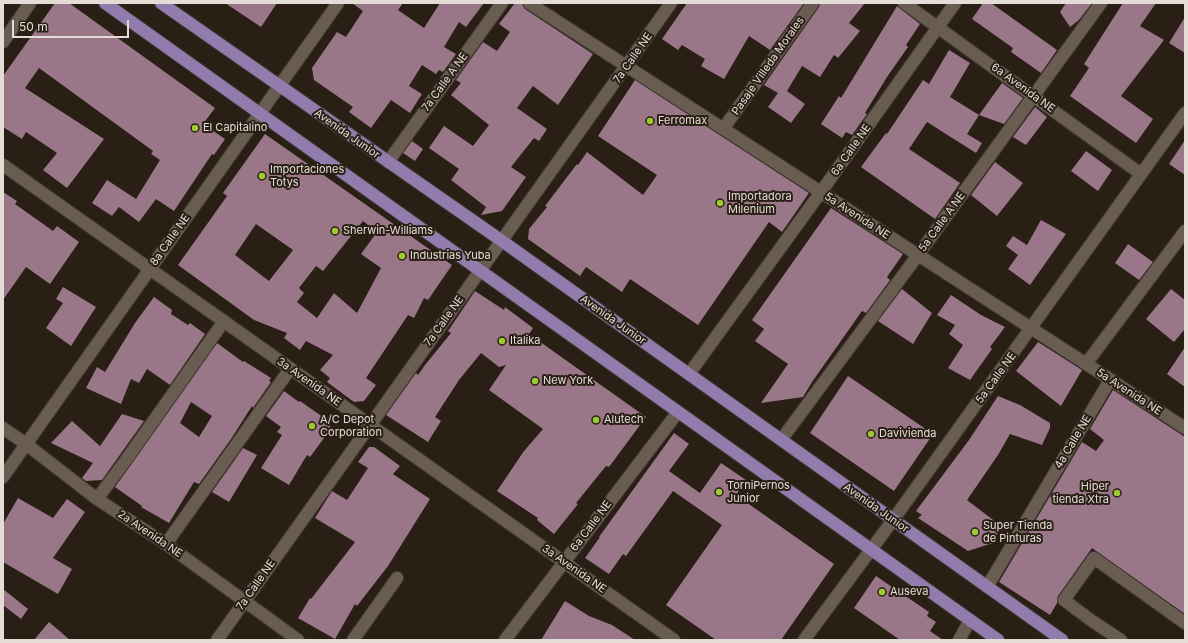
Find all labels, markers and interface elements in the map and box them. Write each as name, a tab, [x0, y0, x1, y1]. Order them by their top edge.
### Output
scale bar	[14, 12, 131, 38]
street label: Pasaje Villeda Morales	[729, 14, 807, 118]
text: 50 m	[19, 19, 48, 34]
street label: 7a Calle NE	[611, 30, 655, 86]
street label: 7a Calle A NE	[419, 50, 471, 114]
street label: 6a Avenida NE	[989, 61, 1057, 115]
street label: Avenida Junior	[312, 106, 382, 162]
place label: Ferromax	[658, 114, 707, 128]
marker: Ferromax	[645, 116, 655, 126]
place label: El Capitalino	[203, 121, 267, 135]
street label: 6a Calle NE	[828, 122, 874, 178]
marker: El Capitalino	[190, 123, 200, 133]
place label: Importaciones Totys	[270, 163, 344, 189]
marker: Importaciones Totys	[257, 171, 267, 181]
place label: Importadora Milenium	[728, 190, 792, 216]
street label: 5a Avenida NE	[822, 190, 892, 242]
street label: 5a Calle A NE	[916, 190, 968, 254]
marker: Importadora Milenium	[715, 198, 725, 208]
street label: 8a Calle NE	[147, 212, 193, 268]
place label: Sherwin-Williams	[343, 224, 433, 238]
marker: Sherwin-Williams	[330, 226, 340, 236]
place label: Industrias Yuba	[410, 249, 491, 263]
marker: Industrias Yuba	[397, 251, 407, 261]
street label: Avenida Junior	[578, 292, 648, 348]
street label: 7a Calle NE	[421, 293, 467, 349]
place label: Italika	[510, 334, 540, 348]
marker: Italika	[497, 336, 507, 346]
street label: 5a Calle NE	[973, 350, 1019, 406]
street label: 3a Avenida NE	[274, 355, 344, 409]
street label: 5a Avenida NE	[1094, 366, 1164, 418]
place label: New York	[543, 374, 593, 388]
marker: New York	[530, 376, 540, 386]
place label: A/C Depot Corporation	[320, 413, 382, 439]
place label: Alutech	[604, 413, 643, 427]
street label: 4a Calle NE	[1052, 413, 1094, 471]
marker: Alutech	[591, 415, 601, 425]
marker: A/C Depot Corporation	[307, 421, 317, 431]
place label: Davivienda	[879, 427, 936, 441]
marker: Davivienda	[866, 429, 876, 439]
place label: TorniPernos Junior	[727, 479, 790, 505]
street label: Avenida Junior	[841, 480, 911, 536]
place label: Hiper tienda Xtra	[1052, 480, 1109, 506]
marker: TorniPernos Junior	[714, 487, 724, 497]
marker: Hiper tienda Xtra	[1112, 488, 1122, 498]
street label: 6a Calle NE	[568, 498, 614, 554]
street label: 2a Avenida NE	[115, 507, 185, 561]
place label: Super Tienda de Pinturas	[983, 519, 1053, 545]
marker: Super Tienda de Pinturas	[970, 527, 980, 537]
street label: 3a Avenida NE	[539, 542, 609, 596]
street label: 7a Calle NE	[234, 557, 278, 613]
place label: Auseva	[890, 585, 928, 599]
marker: Auseva	[877, 587, 887, 597]

